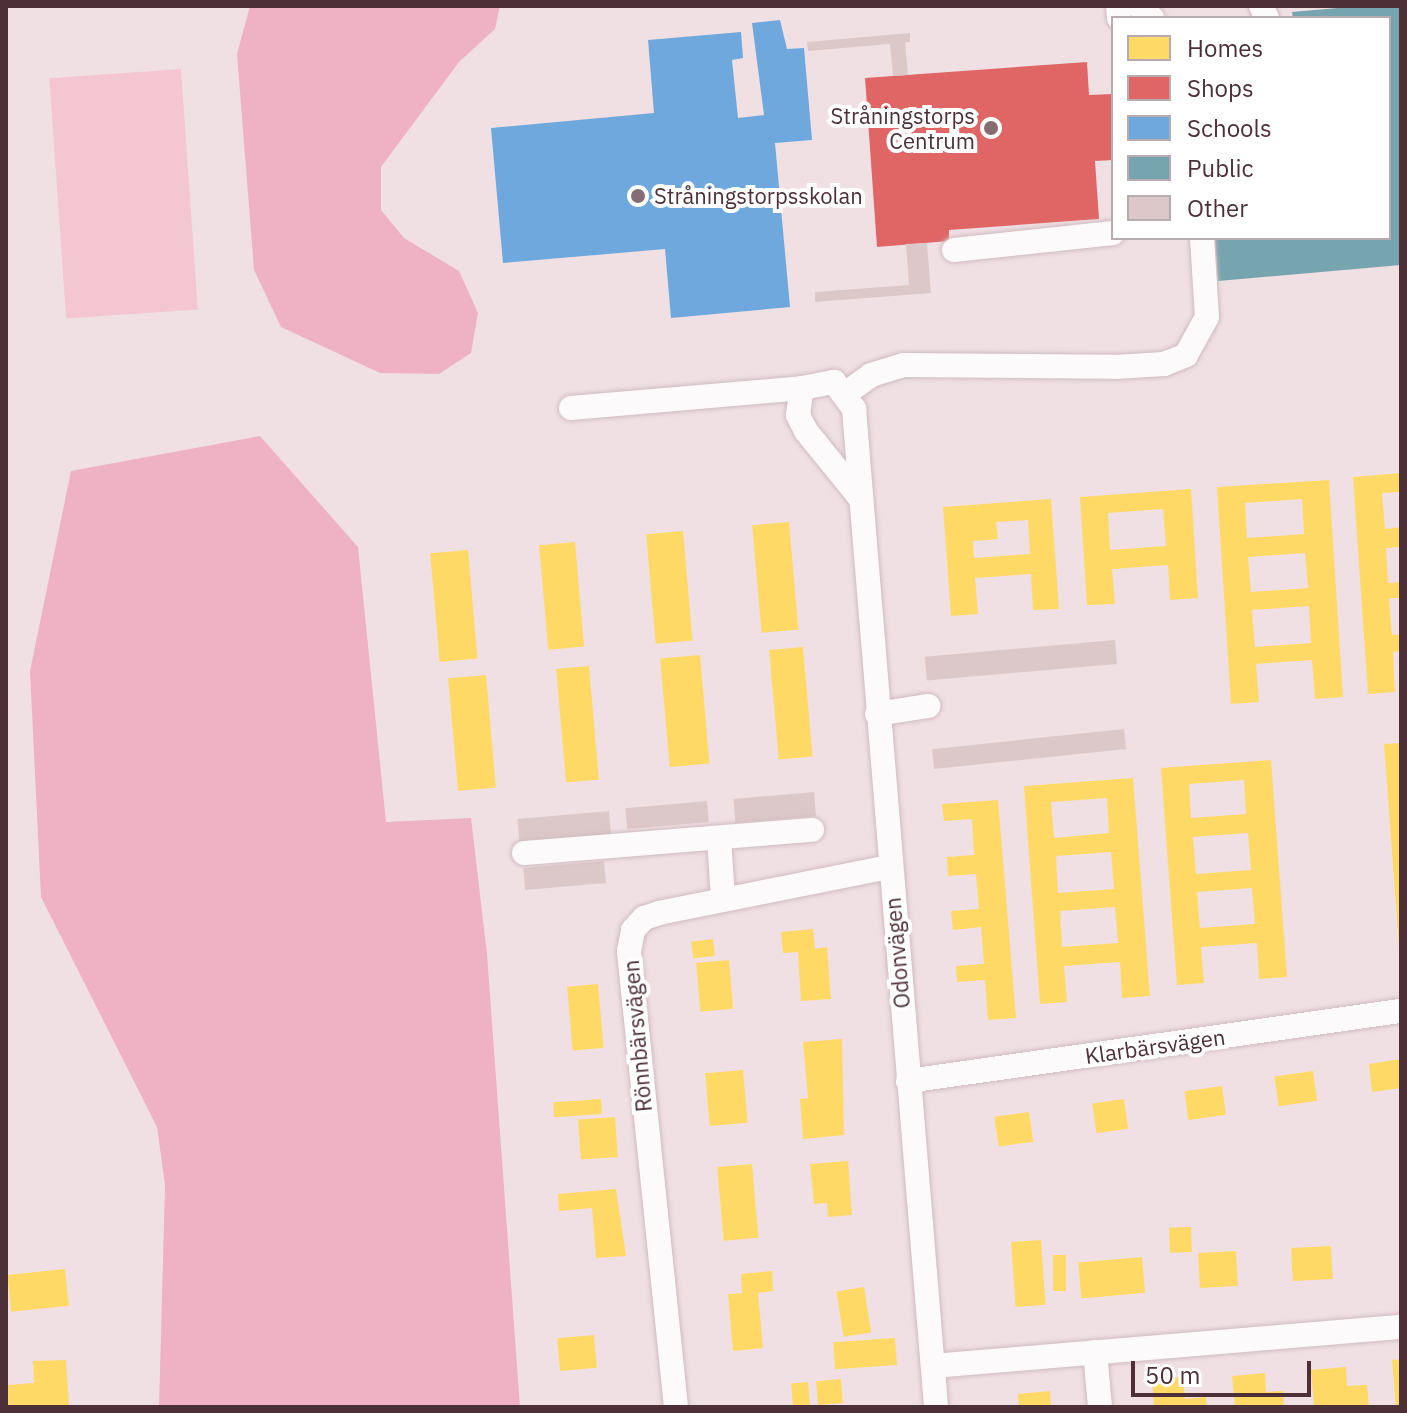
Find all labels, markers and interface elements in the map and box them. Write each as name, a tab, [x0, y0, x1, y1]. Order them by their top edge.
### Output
legend	[1111, 16, 1391, 240]
text: Homes	[1187, 32, 1263, 64]
text: Shops	[1187, 72, 1254, 104]
place label: Stråningstorps Centrum	[831, 102, 975, 154]
text: Schools	[1187, 112, 1272, 144]
marker: Stråningstorps Centrum	[982, 119, 1000, 137]
text: Public	[1187, 152, 1254, 184]
place label: Stråningstorpsskolan	[654, 183, 863, 209]
marker: Stråningstorpsskolan	[629, 187, 647, 205]
text: Other	[1187, 192, 1248, 224]
street label: Odonvägen	[879, 896, 915, 1010]
street label: Rönnbärsvägen	[617, 959, 657, 1113]
street label: Klarbärsvägen	[1083, 1023, 1227, 1069]
scale bar	[1135, 1345, 1315, 1395]
text: 50 m	[1145, 1359, 1200, 1391]

